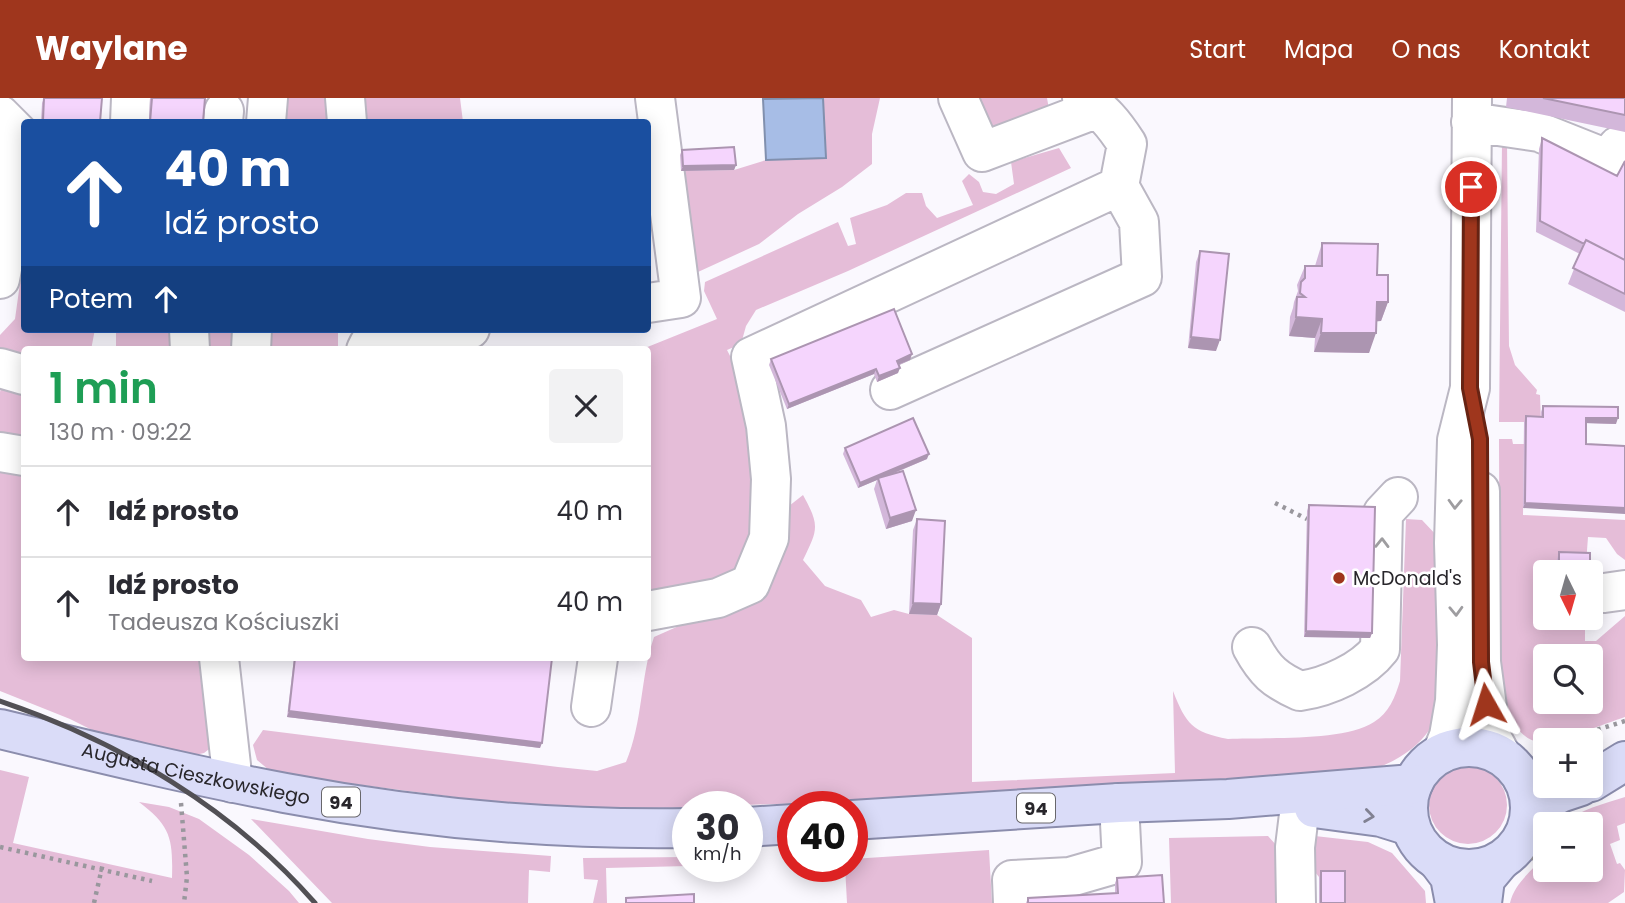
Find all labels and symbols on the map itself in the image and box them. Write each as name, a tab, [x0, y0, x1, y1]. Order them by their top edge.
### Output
pin	[1441, 157, 1501, 217]
one-way arrow	[1447, 499, 1463, 509]
one-way arrow	[1375, 538, 1390, 549]
north arrow	[1533, 560, 1603, 630]
place label: McDonald's	[1353, 565, 1462, 592]
marker: McDonald's	[1331, 570, 1347, 586]
one-way arrow	[1448, 606, 1463, 617]
position arrow	[1449, 667, 1523, 741]
street label: Augusta Cieszkowskiego	[79, 736, 312, 811]
road number: 94	[322, 788, 360, 816]
speed limit sign: 40	[777, 791, 868, 882]
road number: 94	[1017, 794, 1055, 822]
one-way arrow	[1363, 808, 1375, 823]

